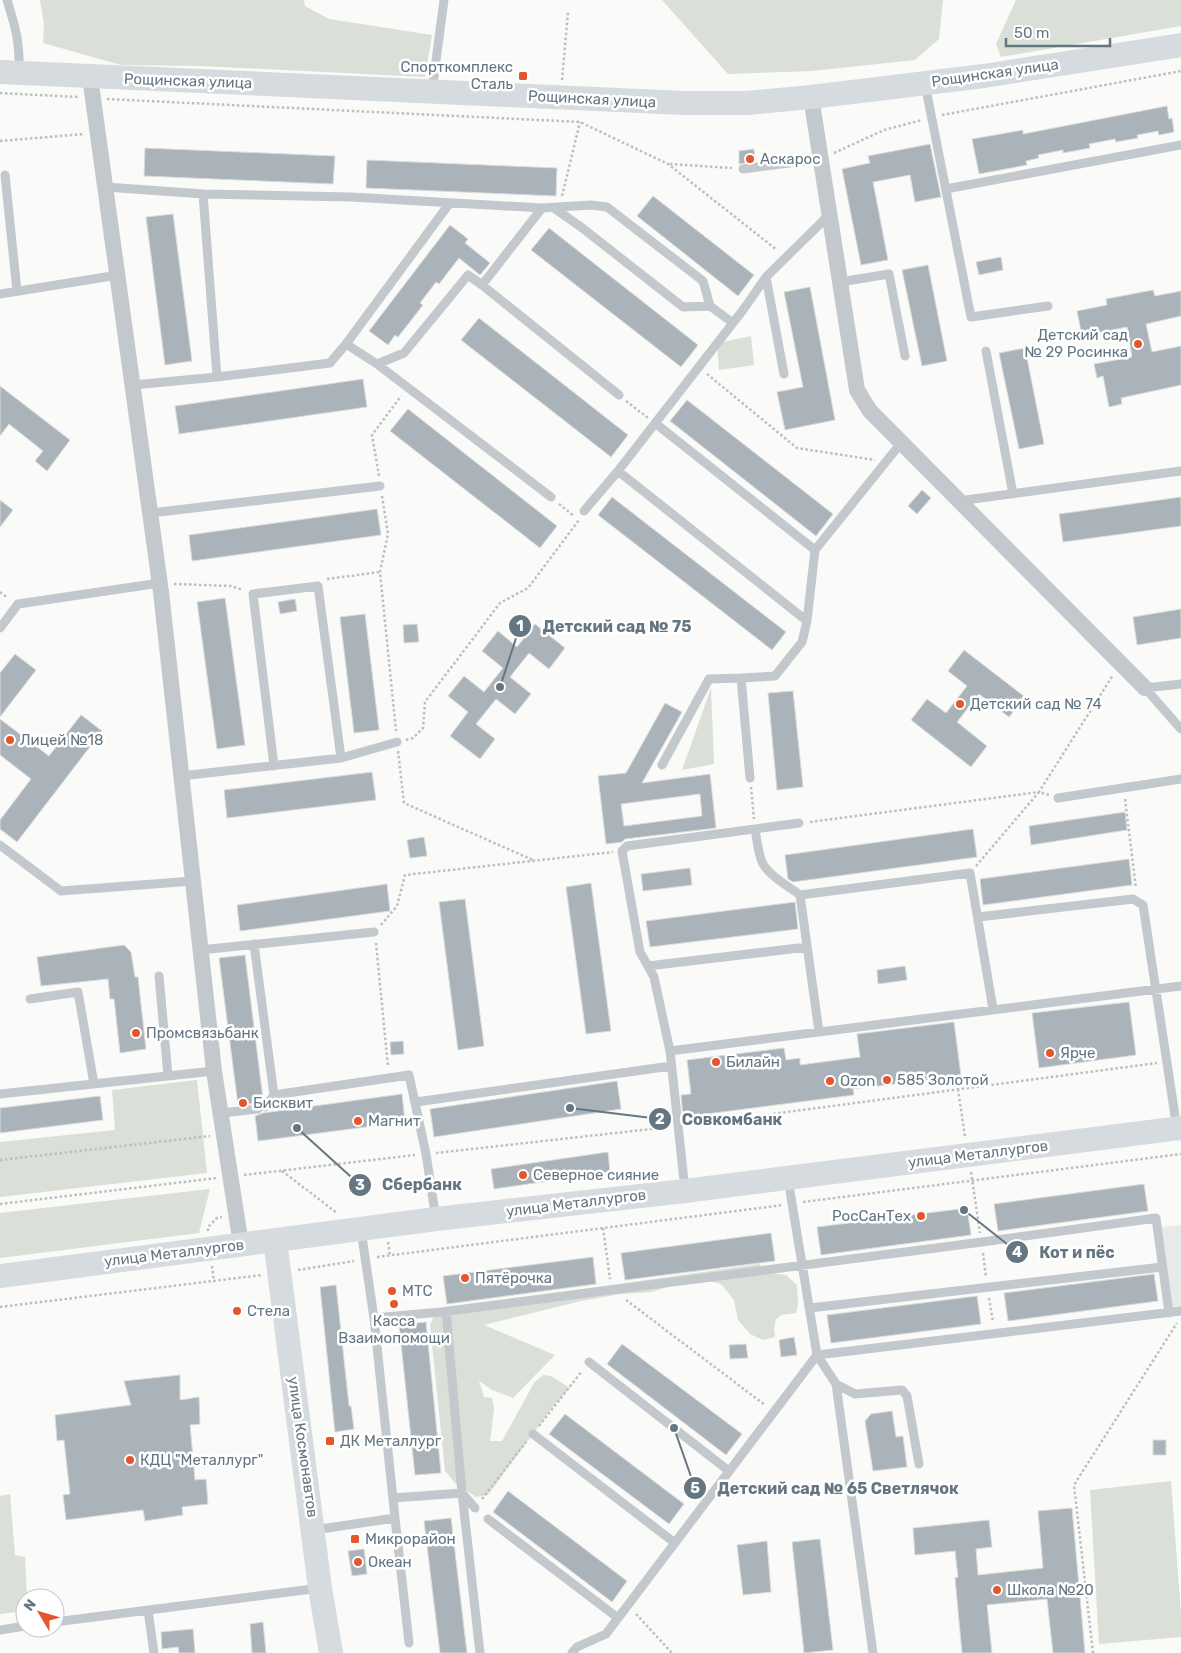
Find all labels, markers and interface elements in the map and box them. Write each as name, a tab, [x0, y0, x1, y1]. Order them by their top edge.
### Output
scale bar	[1006, 15, 1110, 47]
text: 50 m	[1014, 24, 1049, 42]
street label: Рощинская улица	[930, 55, 1060, 91]
place label: Спорткомплекс Сталь	[400, 58, 513, 93]
street label: Рощинская улица	[124, 70, 252, 92]
marker: Спорткомплекс Сталь	[517, 70, 529, 82]
street label: Рощинская улица	[527, 87, 657, 111]
place label: Аскарос	[760, 150, 820, 168]
marker: Аскарос	[744, 153, 756, 165]
place label: Детский сад № 29 Росинка	[1024, 326, 1128, 361]
marker: Детский сад № 29 Росинка	[1132, 338, 1144, 350]
callout: Детский сад № 75	[507, 611, 701, 642]
text: 1	[516, 617, 524, 635]
text: Детский сад № 75	[543, 617, 692, 636]
place label: Детский сад № 74	[970, 695, 1102, 713]
marker: Детский сад № 74	[954, 698, 966, 710]
place label: Лицей №18	[20, 731, 104, 749]
marker: Лицей №18	[4, 734, 16, 746]
place label: Промсвязьбанк	[146, 1024, 259, 1042]
marker: Промсвязьбанк	[130, 1027, 142, 1039]
place label: Ярче	[1060, 1044, 1096, 1062]
marker: Ярче	[1044, 1047, 1056, 1059]
place label: Билайн	[726, 1053, 780, 1071]
marker: Билайн	[710, 1056, 722, 1068]
place label: 585 Золотой	[897, 1071, 989, 1089]
place label: Ozon	[840, 1072, 875, 1090]
marker: 585 Золотой	[881, 1074, 893, 1086]
marker: Ozon	[824, 1075, 836, 1087]
place label: Бисквит	[253, 1094, 314, 1112]
marker: Бисквит	[237, 1097, 249, 1109]
callout: Совкомбанк	[647, 1104, 793, 1135]
text: 2	[655, 1110, 665, 1128]
text: Совкомбанк	[682, 1110, 783, 1129]
place label: Магнит	[368, 1112, 421, 1130]
marker: Магнит	[352, 1115, 364, 1127]
street label: улица Металлургов	[907, 1136, 1049, 1172]
place label: Северное сияние	[533, 1166, 659, 1184]
callout: Сбербанк	[347, 1169, 472, 1200]
marker: Северное сияние	[517, 1169, 529, 1181]
text: Сбербанк	[382, 1175, 462, 1194]
text: 3	[355, 1176, 365, 1194]
street label: улица Металлургов	[505, 1185, 647, 1221]
place label: РосСанТех	[832, 1207, 911, 1225]
marker: РосСанТех	[915, 1210, 927, 1222]
street label: улица Металлургов	[103, 1235, 245, 1271]
callout: Кот и пёс	[1005, 1236, 1125, 1267]
text: 4	[1012, 1243, 1022, 1261]
text: Кот и пёс	[1039, 1243, 1115, 1262]
place label: Пятёрочка	[475, 1269, 552, 1287]
marker: Пятёрочка	[459, 1272, 471, 1284]
place label: МТС	[402, 1282, 433, 1300]
marker: МТС	[386, 1285, 398, 1297]
marker: Касса Взаимопомощи	[388, 1298, 400, 1310]
place label: Стела	[247, 1302, 290, 1320]
marker: Стела	[231, 1305, 243, 1317]
place label: Касса Взаимопомощи	[338, 1312, 450, 1347]
street label: улица Космонавтов	[284, 1375, 322, 1519]
place label: ДК Металлург	[340, 1432, 442, 1450]
marker: ДК Металлург	[324, 1435, 336, 1447]
place label: КДЦ "Металлург"	[140, 1451, 263, 1469]
marker: КДЦ "Металлург"	[124, 1454, 136, 1466]
callout: Детский сад № 65 Светлячок	[682, 1473, 969, 1504]
text: 5	[690, 1479, 700, 1497]
text: Детский сад № 65 Светлячок	[717, 1479, 959, 1498]
place label: Микрорайон	[365, 1530, 456, 1548]
marker: Микрорайон	[349, 1533, 361, 1545]
place label: Океан	[368, 1553, 412, 1571]
marker: Океан	[352, 1556, 364, 1568]
place label: Школа №20	[1007, 1581, 1094, 1599]
marker: Школа №20	[991, 1584, 1003, 1596]
north arrow	[15, 1588, 65, 1638]
text: N	[20, 1596, 40, 1615]

